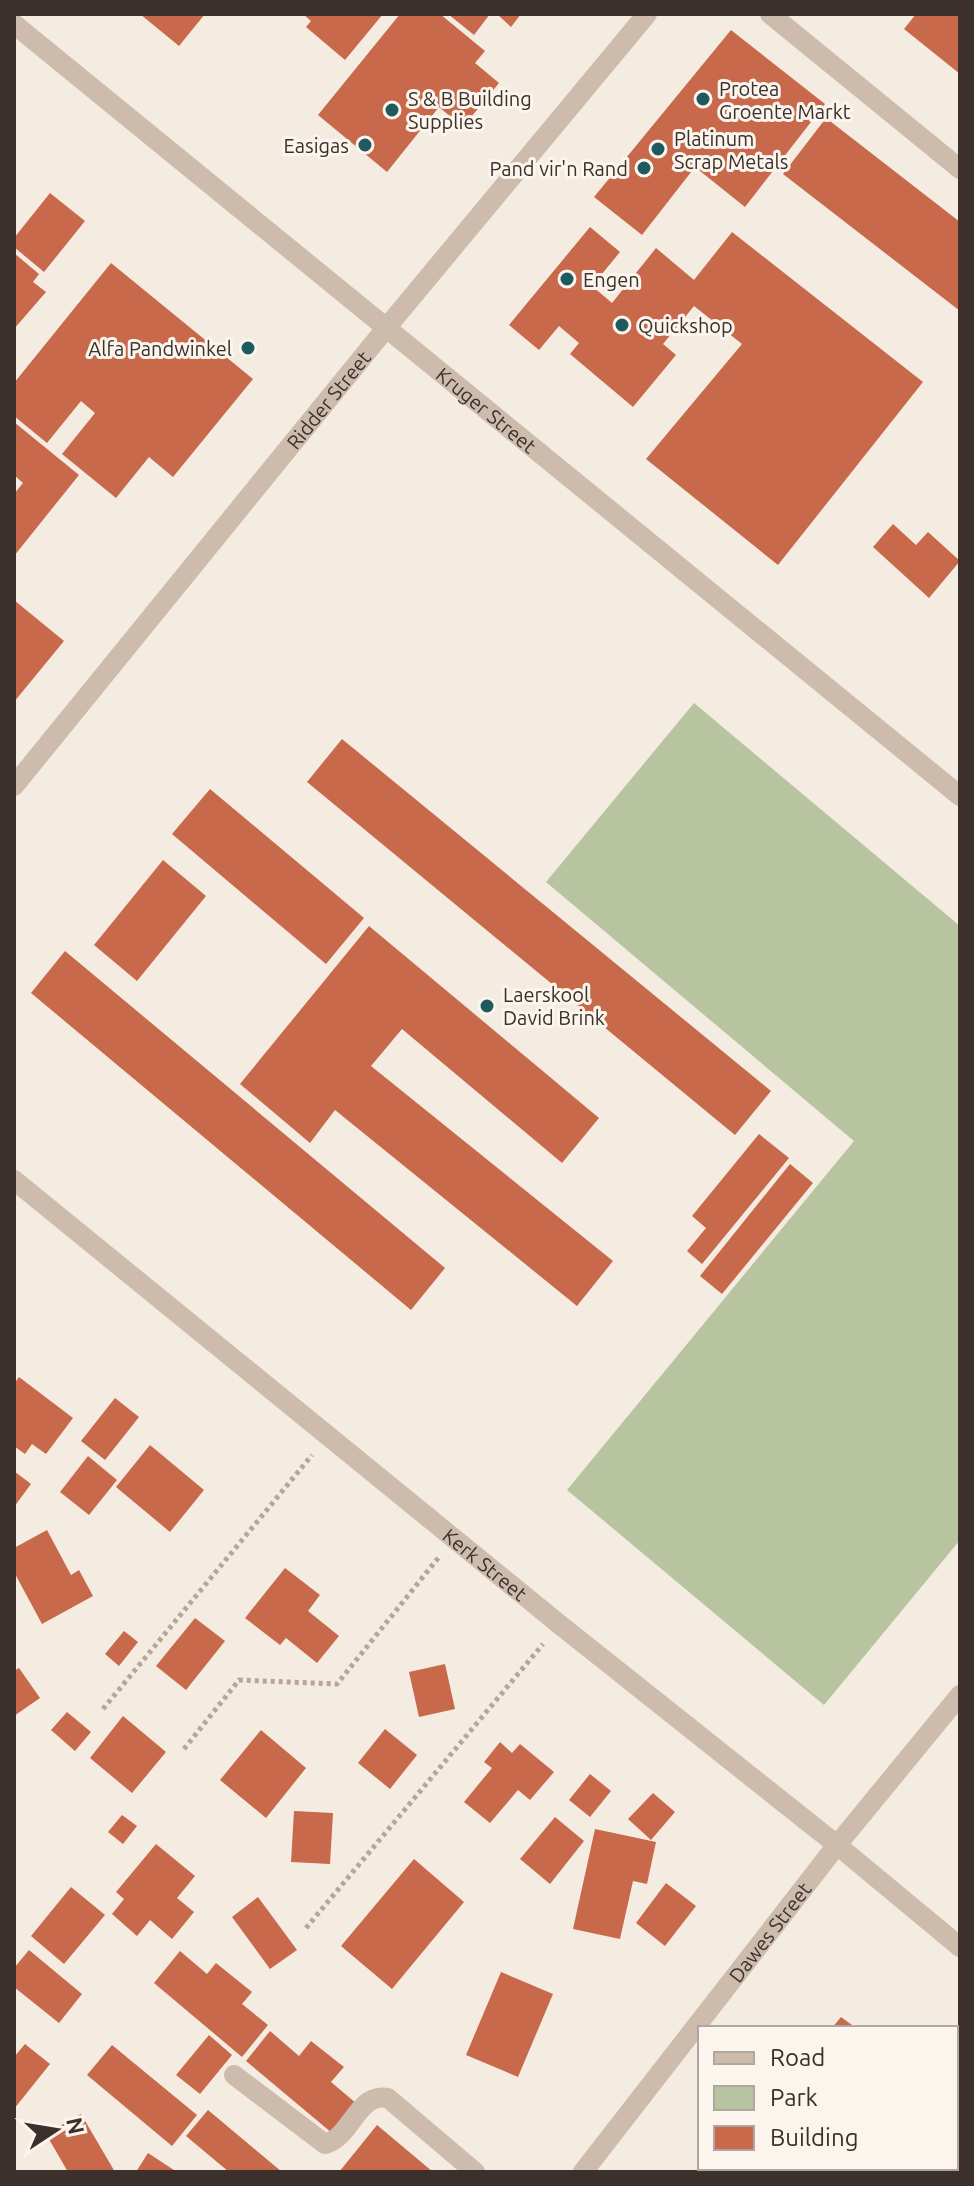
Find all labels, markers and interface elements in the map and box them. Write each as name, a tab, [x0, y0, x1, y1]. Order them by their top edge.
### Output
place label: Protea Groente Markt	[719, 77, 851, 123]
place label: S & B Building Supplies	[408, 87, 532, 133]
marker: Protea Groente Markt	[694, 90, 712, 108]
marker: S & B Building Supplies	[383, 101, 401, 119]
place label: Platinum Scrap Metals	[674, 127, 788, 173]
place label: Easigas	[284, 134, 349, 157]
marker: Easigas	[356, 136, 374, 154]
marker: Platinum Scrap Metals	[649, 140, 667, 158]
place label: Pand vir'n Rand	[489, 157, 628, 180]
marker: Pand vir'n Rand	[635, 159, 653, 177]
place label: Engen	[583, 268, 640, 291]
marker: Engen	[558, 270, 576, 288]
place label: Quickshop	[638, 314, 733, 337]
marker: Quickshop	[613, 316, 631, 334]
place label: Alfa Pandwinkel	[88, 337, 232, 360]
marker: Alfa Pandwinkel	[239, 339, 257, 357]
street label: Ridder Street	[281, 346, 375, 453]
street label: Kruger Street	[432, 362, 541, 457]
place label: Laerskool David Brink	[503, 983, 605, 1029]
marker: Laerskool David Brink	[478, 997, 496, 1015]
street label: Kerk Street	[439, 1523, 532, 1605]
street label: Dawes Street	[724, 1877, 815, 1986]
legend	[698, 2026, 958, 2170]
text: Road	[770, 2044, 825, 2071]
text: Park	[770, 2084, 818, 2111]
north arrow	[16, 2090, 96, 2170]
text: N	[62, 2115, 90, 2136]
text: Building	[770, 2124, 858, 2151]

